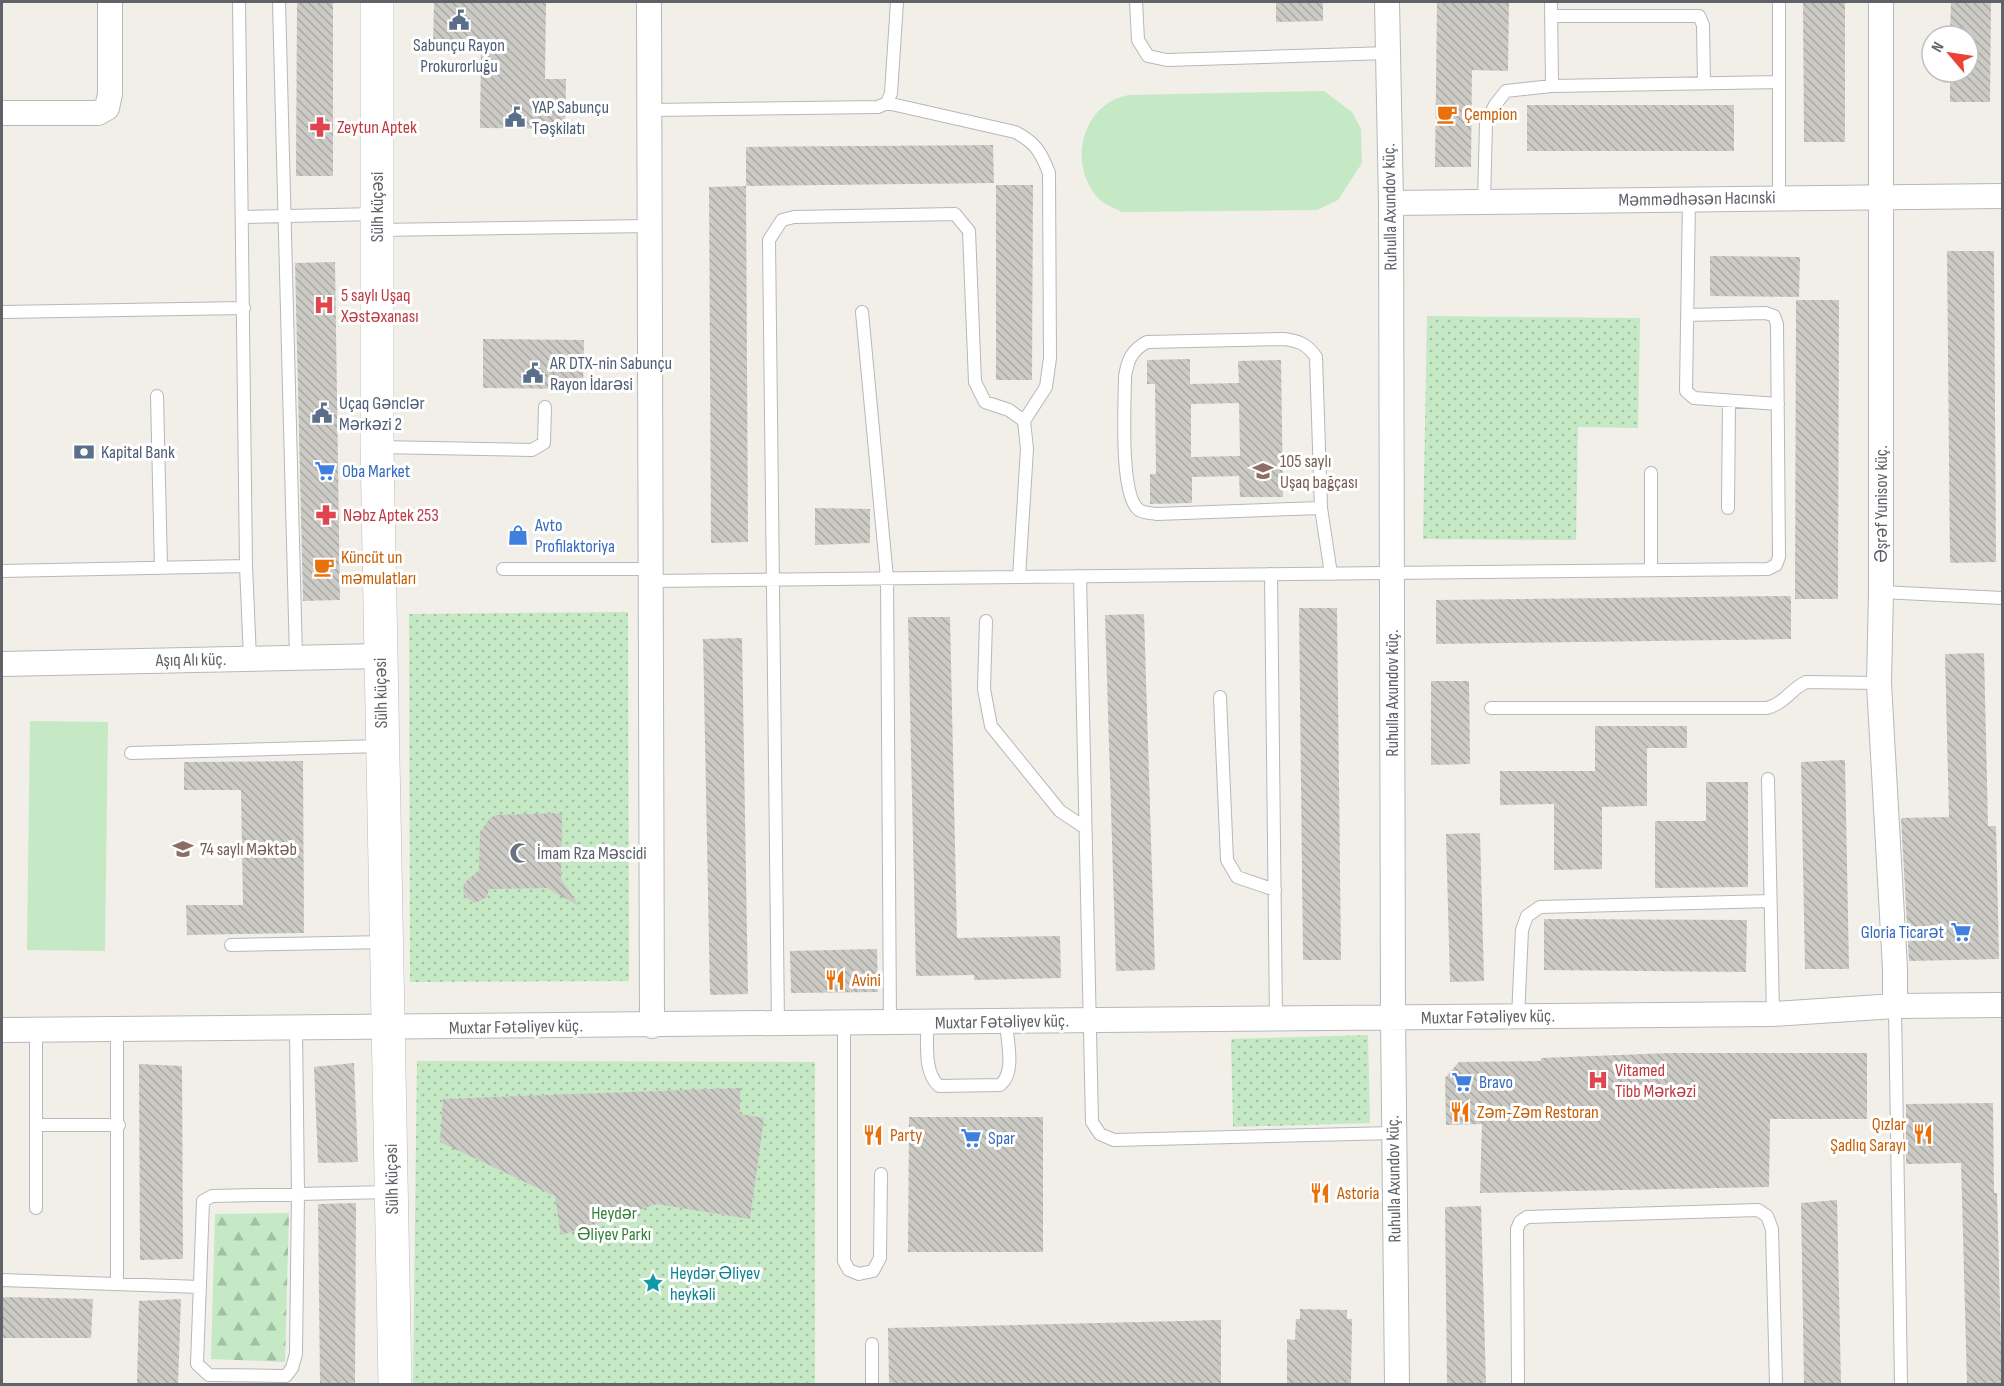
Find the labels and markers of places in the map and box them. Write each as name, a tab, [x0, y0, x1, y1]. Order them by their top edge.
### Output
public building icon: Sabunçu Rayon Prokurorluğu	[447, 8, 471, 32]
place label: Sabunçu Rayon Prokurorluğu	[413, 35, 505, 77]
place label: YAP Sabunçu Təşkilatı	[532, 97, 609, 139]
cafe icon: Çempion	[1435, 102, 1459, 126]
place label: Çempion	[1464, 104, 1517, 125]
public building icon: YAP Sabunçu Təşkilatı	[503, 105, 527, 129]
pharmacy icon: Zeytun Aptek	[308, 115, 332, 139]
place label: Zeytun Aptek	[337, 117, 417, 138]
place label: 5 saylı Uşaq Xəstəxanası	[340, 285, 419, 327]
hospital icon: 5 saylı Uşaq Xəstəxanası	[312, 293, 336, 317]
place label: AR DTX-nin Sabunçu Rayon İdarəsi	[549, 353, 672, 395]
public building icon: AR DTX-nin Sabunçu Rayon İdarəsi	[521, 361, 545, 385]
place label: Uçaq Gənclər Mərkəzi 2	[339, 393, 425, 435]
public building icon: Uçaq Gənclər Mərkəzi 2	[310, 401, 334, 425]
bank icon: Kapital Bank	[72, 440, 96, 464]
place label: Kapital Bank	[101, 442, 175, 463]
place label: 105 saylı Uşaq bağçası	[1280, 451, 1358, 493]
supermarket icon: Oba Market	[313, 459, 337, 483]
school or university icon: 105 saylı Uşaq bağçası	[1251, 459, 1275, 483]
place label: Oba Market	[342, 461, 411, 482]
pharmacy icon: Nəbz Aptek 253	[314, 503, 338, 527]
place label: Nəbz Aptek 253	[343, 505, 439, 526]
place label: Avto Profilaktoriya	[534, 515, 615, 557]
shop icon: Avto Profilaktoriya	[506, 523, 530, 547]
place label: Küncüt un məmulatları	[341, 547, 416, 589]
cafe icon: Küncüt un məmulatları	[312, 555, 336, 579]
school or university icon: 74 saylı Məktəb	[171, 837, 195, 861]
place label: 74 saylı Məktəb	[200, 839, 297, 860]
mosque icon: İmam Rza Məscidi	[508, 841, 532, 865]
place label: İmam Rza Məscidi	[537, 843, 647, 864]
supermarket icon: Gloria Ticarət	[1949, 920, 1973, 944]
place label: Gloria Ticarət	[1861, 922, 1944, 943]
restaurant icon: Avini	[823, 968, 847, 992]
place label: Avini	[851, 970, 881, 991]
place label: Vitamed Tibb Mərkəzi	[1615, 1060, 1696, 1102]
hospital icon: Vitamed Tibb Mərkəzi	[1586, 1068, 1610, 1092]
supermarket icon: Bravo	[1450, 1070, 1474, 1094]
place label: Bravo	[1479, 1072, 1513, 1093]
restaurant icon: Zəm-Zəm Restoran	[1448, 1100, 1472, 1124]
place label: Zəm-Zəm Restoran	[1477, 1102, 1599, 1123]
place label: Qızlar Şadlıq Sarayı	[1830, 1114, 1906, 1156]
restaurant icon: Qızlar Şadlıq Sarayı	[1911, 1122, 1935, 1146]
restaurant icon: Party	[861, 1123, 885, 1147]
place label: Party	[890, 1125, 922, 1146]
supermarket icon: Spar	[959, 1126, 983, 1150]
place label: Spar	[988, 1128, 1015, 1149]
restaurant icon: Astoria	[1308, 1181, 1332, 1205]
place label: Astoria	[1336, 1183, 1380, 1204]
place label: Heydər Əliyev heykəli	[670, 1263, 760, 1305]
place icon: Heydər Əliyev heykəli	[641, 1271, 665, 1295]

